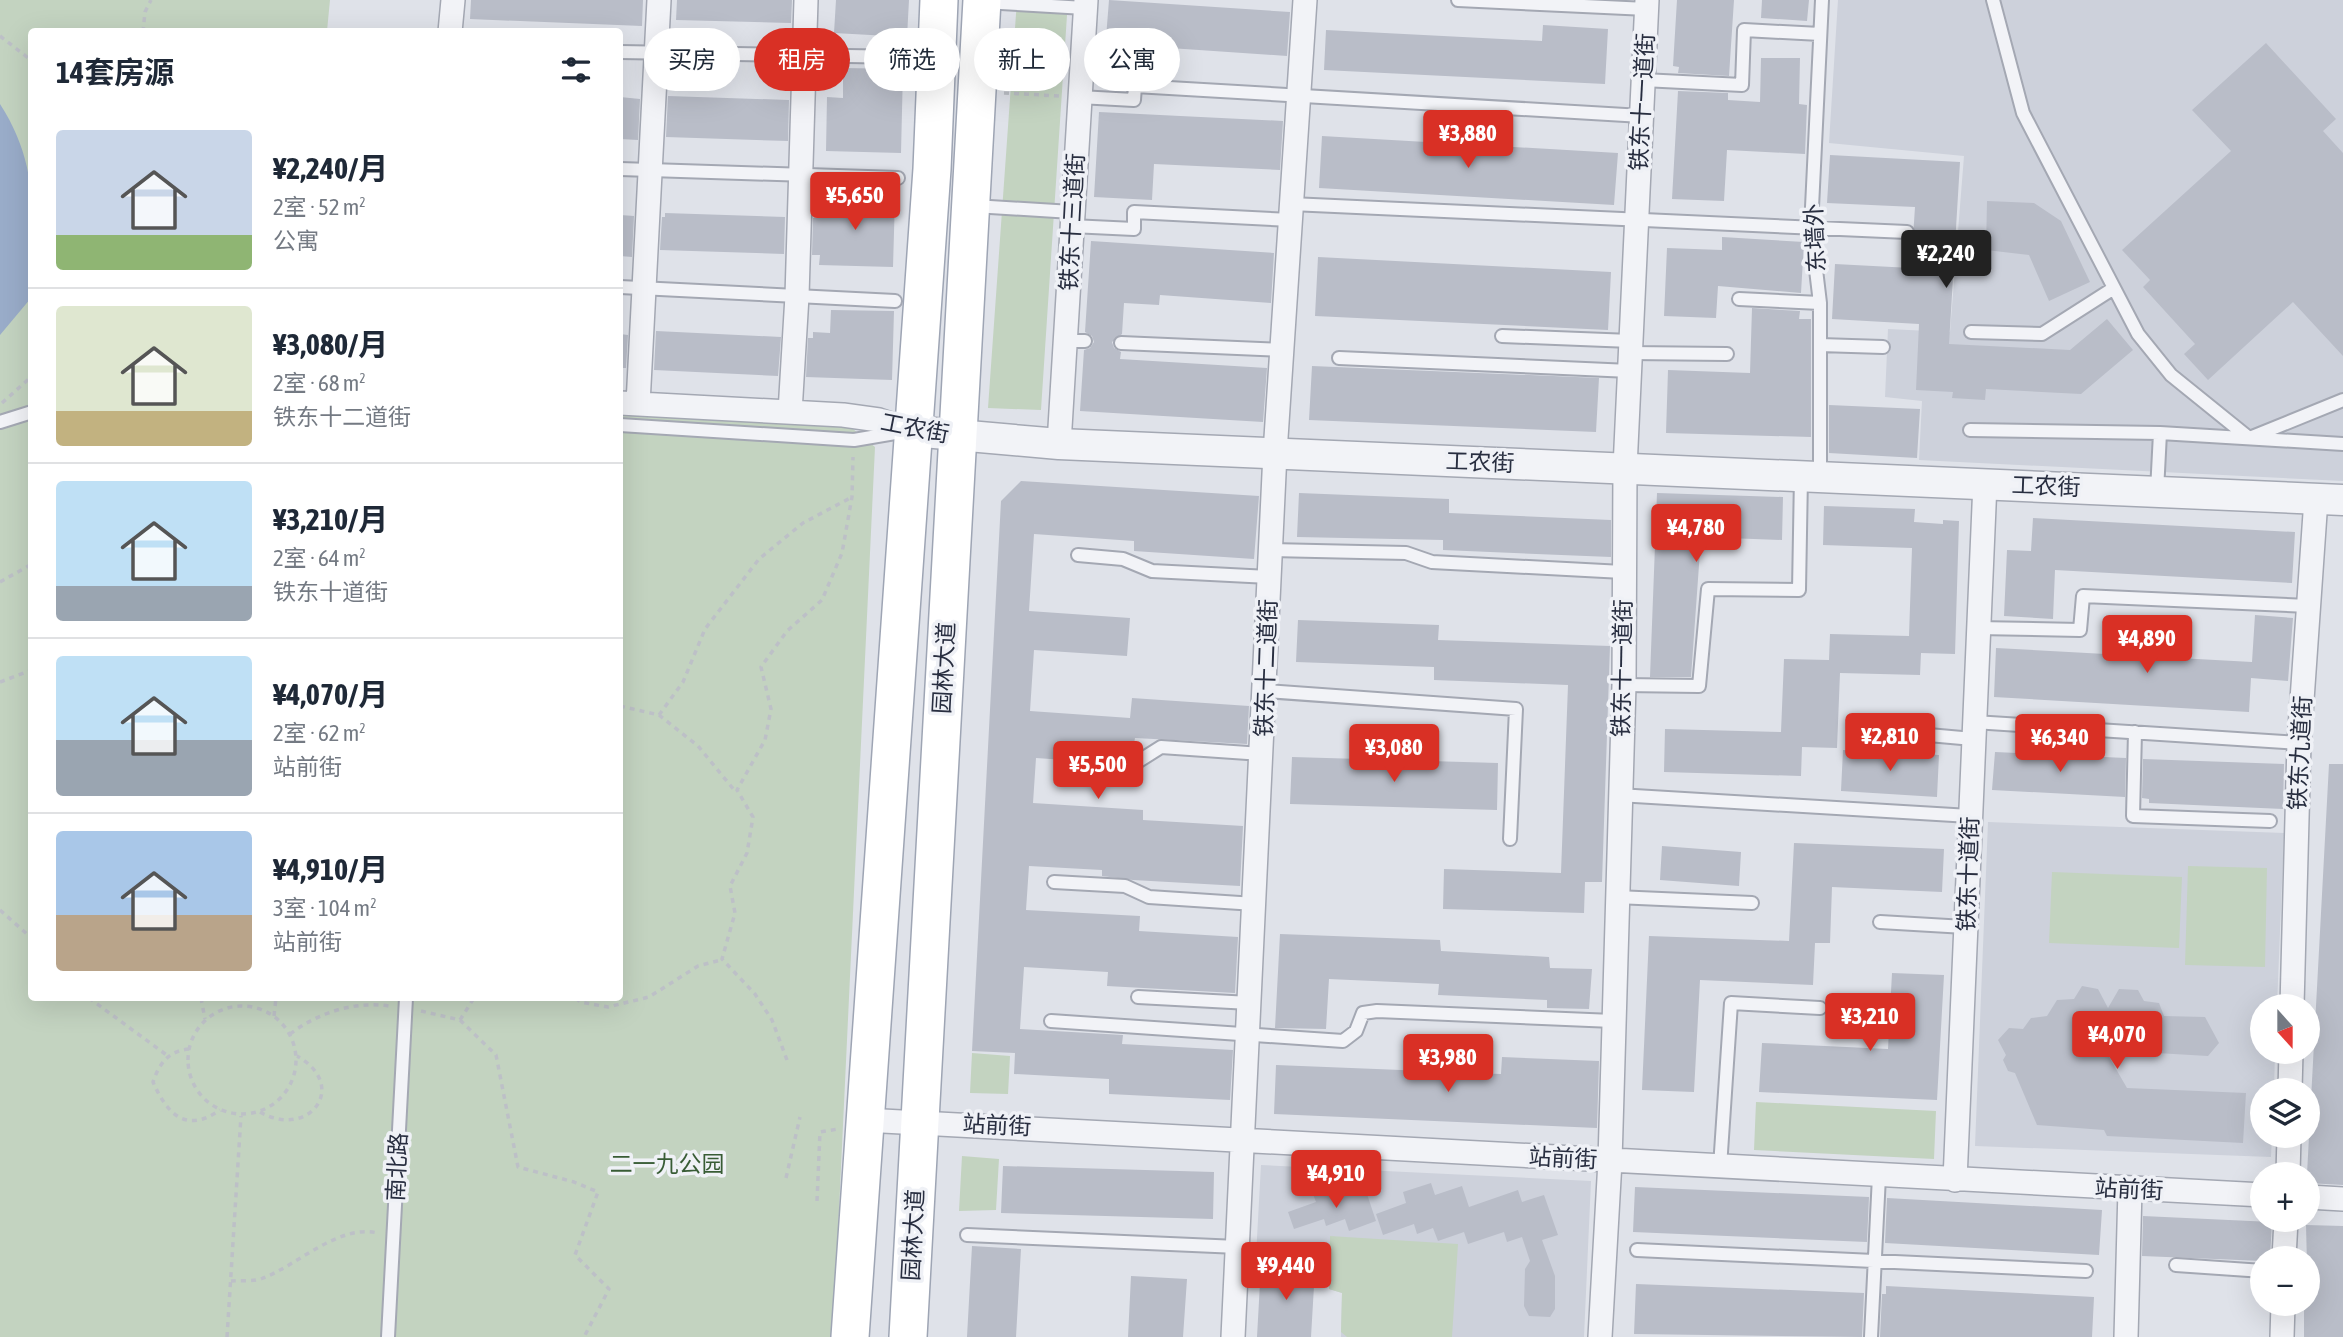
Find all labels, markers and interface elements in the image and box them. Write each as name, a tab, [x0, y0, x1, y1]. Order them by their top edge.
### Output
chip: 买房	[644, 28, 740, 91]
chip: 租房	[754, 28, 850, 91]
chip: 筛选	[864, 28, 960, 91]
chip: 新上	[974, 28, 1070, 91]
chip: 公寓	[1084, 28, 1180, 91]
street label: 铁东十一道街	[1625, 32, 1659, 172]
icon: filters	[557, 51, 595, 89]
text: 14套房源	[56, 55, 174, 89]
pin: ¥3,880	[1411, 110, 1525, 170]
text: ¥3,880	[1439, 120, 1497, 146]
text: ¥2,240/月	[273, 151, 388, 185]
street label: 铁东十三道街	[1055, 152, 1089, 292]
icon: home	[112, 158, 196, 242]
pin: ¥5,650	[798, 173, 912, 232]
text: ¥5,650	[826, 182, 884, 208]
text: 2室 · 52 m²	[273, 194, 366, 220]
street label: 东墙外	[1800, 203, 1830, 273]
text: 公寓	[273, 228, 319, 254]
pin: ¥2,240	[1889, 230, 2003, 290]
text: ¥2,240	[1917, 240, 1975, 266]
text: ¥3,080/月	[273, 327, 388, 361]
icon: home	[112, 334, 196, 418]
text: 2室 · 68 m²	[273, 370, 366, 396]
text: 铁东十二道街	[273, 404, 411, 430]
street label: 工农街	[879, 409, 951, 447]
street label: 工农街	[1445, 448, 1515, 476]
street label: 工农街	[2011, 472, 2081, 500]
text: ¥3,210/月	[273, 502, 388, 536]
pin: ¥4,780	[1639, 504, 1753, 564]
icon: home	[112, 509, 196, 593]
text: ¥4,780	[1667, 514, 1725, 540]
text: 2室 · 64 m²	[273, 545, 366, 571]
text: 铁东十道街	[273, 579, 388, 605]
street label: 铁东十二道街	[1251, 599, 1281, 737]
street label: 铁东十一道街	[1608, 599, 1636, 737]
pin: ¥4,890	[2090, 616, 2204, 675]
street label: 园林大道	[929, 621, 959, 715]
text: ¥4,890	[2118, 625, 2176, 651]
text: ¥4,070/月	[273, 677, 388, 711]
icon: home	[112, 684, 196, 768]
street label: 铁东九道街	[2284, 695, 2316, 811]
pin: ¥2,810	[1833, 714, 1947, 773]
pin: ¥6,340	[2003, 714, 2117, 774]
text: 2室 · 62 m²	[273, 720, 366, 746]
text: ¥2,810	[1861, 723, 1919, 749]
pin: ¥3,080	[1337, 724, 1451, 784]
text: ¥6,340	[2031, 724, 2089, 750]
text: ¥3,080	[1365, 734, 1423, 760]
pin: ¥5,500	[1041, 742, 1155, 801]
text: ¥5,500	[1069, 751, 1127, 777]
text: 站前街	[273, 754, 342, 780]
street label: 铁东十道街	[1953, 816, 1983, 932]
text: ¥4,910/月	[273, 852, 388, 886]
icon: home	[112, 859, 196, 943]
text: 3室 · 104 m²	[273, 895, 377, 921]
text: 站前街	[273, 929, 342, 955]
pin: ¥3,210	[1813, 993, 1927, 1053]
north arrow	[2250, 994, 2320, 1064]
map controls	[2250, 994, 2320, 1316]
text: ¥3,210	[1841, 1003, 1899, 1029]
pin: ¥4,070	[2060, 1012, 2174, 1071]
text: ¥4,070	[2088, 1021, 2146, 1047]
pin: ¥3,980	[1391, 1034, 1505, 1094]
text: ¥3,980	[1419, 1044, 1477, 1070]
button: layers	[2250, 1078, 2320, 1148]
street label: 站前街	[962, 1110, 1032, 1140]
street label: 南北路	[382, 1132, 412, 1202]
street label: 站前街	[1528, 1143, 1598, 1173]
pin: ¥4,910	[1279, 1150, 1393, 1210]
park label: 二一九公园	[610, 1151, 725, 1177]
text: ¥4,910	[1307, 1160, 1365, 1186]
button: +	[2250, 1162, 2320, 1232]
street label: 站前街	[2094, 1174, 2164, 1204]
street label: 园林大道	[898, 1188, 928, 1282]
pin: ¥9,440	[1229, 1242, 1343, 1302]
button: −	[2250, 1246, 2320, 1316]
text: ¥9,440	[1257, 1252, 1315, 1278]

